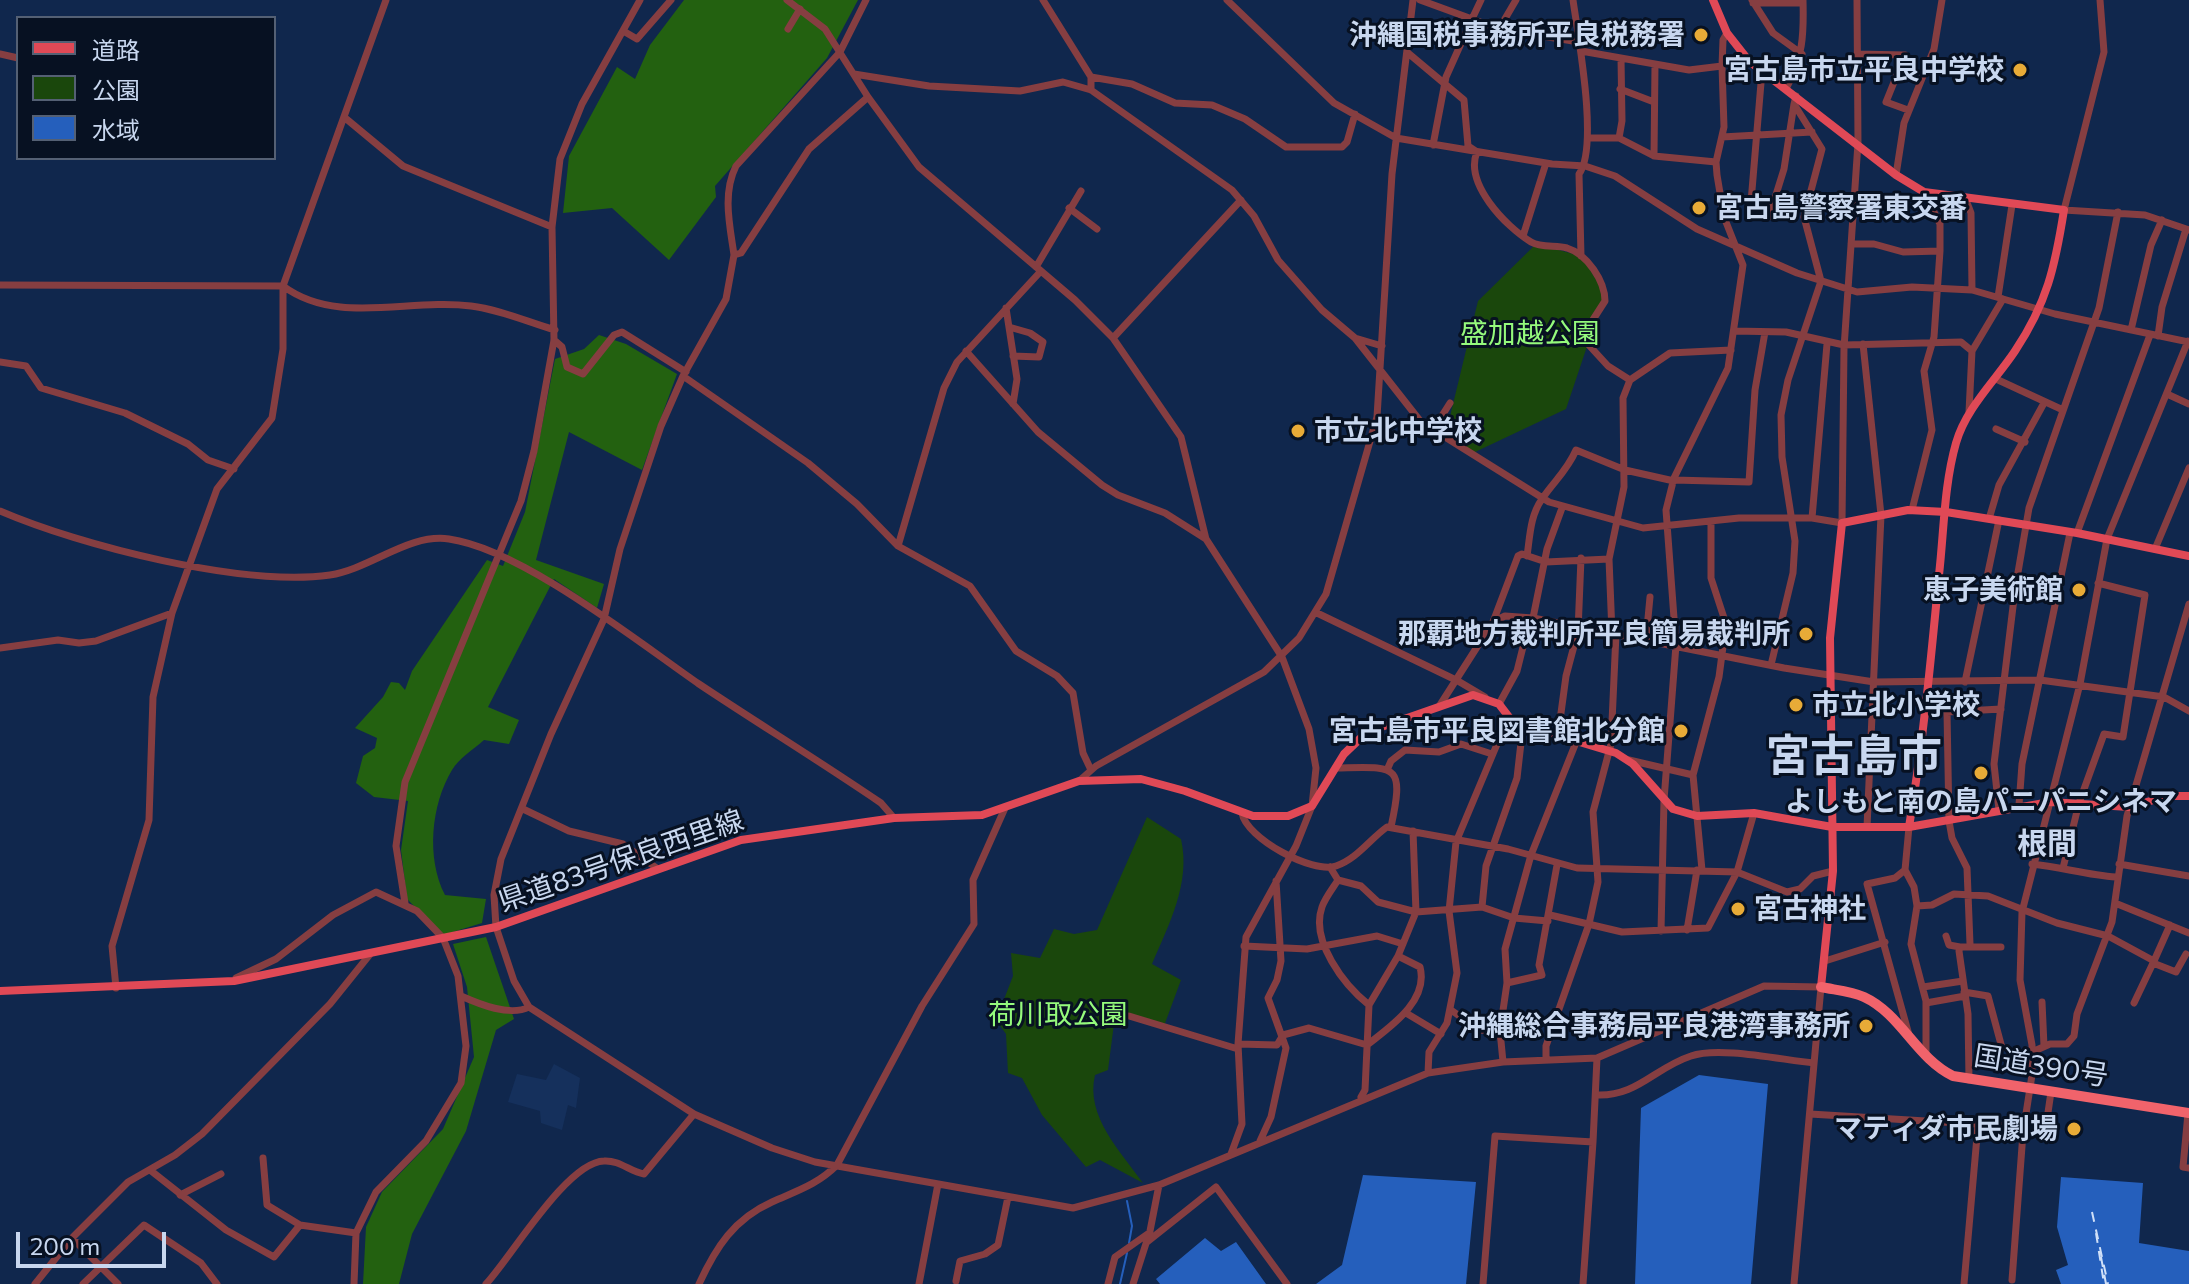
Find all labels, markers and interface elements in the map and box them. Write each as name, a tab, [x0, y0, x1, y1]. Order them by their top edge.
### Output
legend	[16, 16, 276, 160]
place label: 沖縄国税事務所平良税務署	[1349, 18, 1685, 52]
marker: 沖縄国税事務所平良税務署	[1692, 26, 1710, 44]
text: 道路	[92, 35, 140, 64]
place label: 宮古島市立平良中学校	[1724, 53, 2004, 87]
marker: 宮古島市立平良中学校	[2011, 61, 2029, 79]
text: 公園	[92, 75, 140, 104]
text: 水域	[92, 115, 140, 144]
place label: 宮古島警察署東交番	[1715, 191, 1967, 225]
marker: 宮古島警察署東交番	[1690, 199, 1708, 217]
park label: 盛加越公園	[1460, 317, 1600, 351]
place label: 市立北中学校	[1314, 414, 1482, 448]
marker: 市立北中学校	[1289, 422, 1307, 440]
place label: 恵子美術館	[1923, 573, 2063, 607]
marker: 恵子美術館	[2070, 581, 2088, 599]
place label: 那覇地方裁判所平良簡易裁判所	[1398, 617, 1790, 651]
marker: 那覇地方裁判所平良簡易裁判所	[1797, 625, 1815, 643]
place label: 市立北小学校	[1812, 688, 1980, 722]
marker: 市立北小学校	[1787, 696, 1805, 714]
place label: 宮古島市平良図書館北分館	[1329, 714, 1665, 748]
marker: 宮古島市平良図書館北分館	[1672, 722, 1690, 740]
district label: 宮古島市	[1766, 730, 1942, 782]
marker: よしもと南の島パニパニシネマ	[1972, 764, 1990, 782]
place label: よしもと南の島パニパニシネマ	[1785, 785, 2177, 819]
street label: 県道83号保良西里線	[494, 803, 748, 919]
district label: 根間	[2017, 826, 2077, 862]
place label: 宮古神社	[1754, 892, 1866, 926]
marker: 宮古神社	[1729, 900, 1747, 918]
park label: 荷川取公園	[988, 998, 1128, 1032]
place label: 沖縄総合事務局平良港湾事務所	[1458, 1009, 1850, 1043]
marker: 沖縄総合事務局平良港湾事務所	[1857, 1017, 1875, 1035]
street label: 国道390号	[1972, 1039, 2110, 1093]
place label: マティダ市民劇場	[1834, 1112, 2058, 1146]
marker: マティダ市民劇場	[2065, 1120, 2083, 1138]
scale bar	[20, 1216, 170, 1266]
text: 200 m	[30, 1231, 100, 1260]

